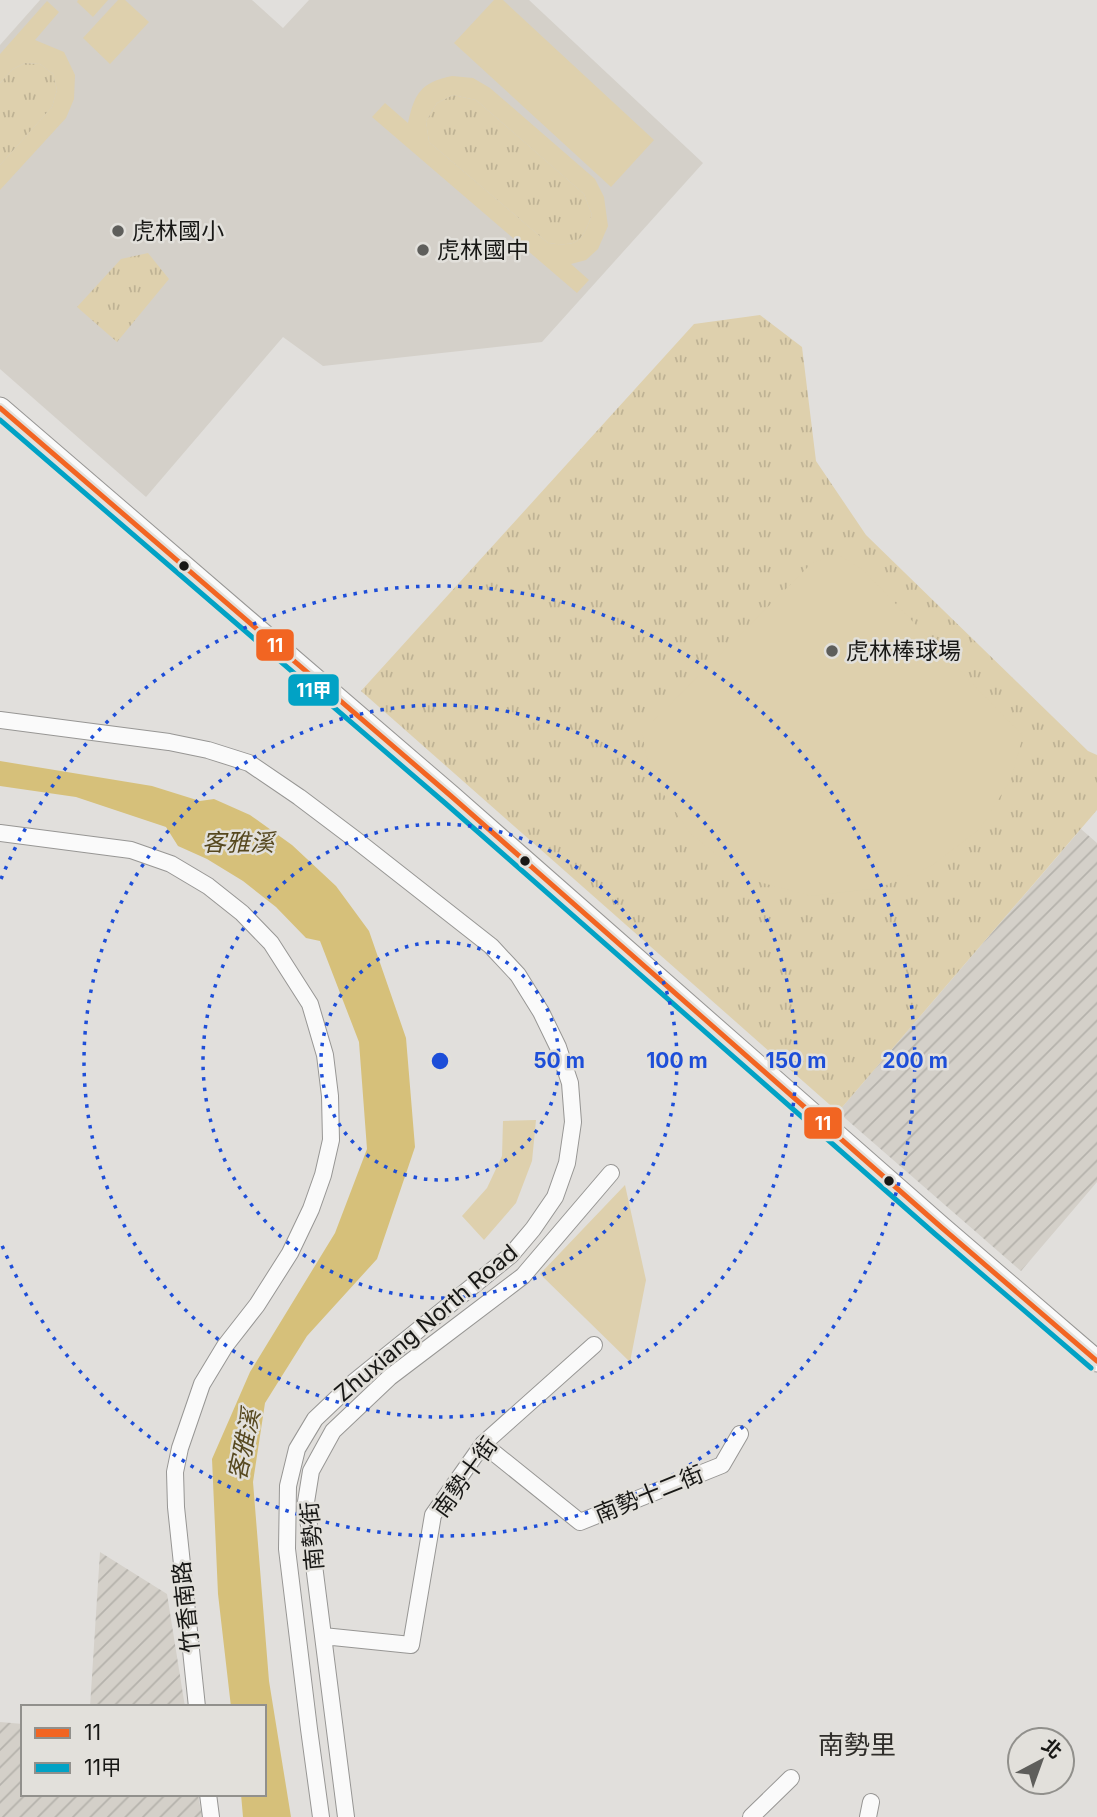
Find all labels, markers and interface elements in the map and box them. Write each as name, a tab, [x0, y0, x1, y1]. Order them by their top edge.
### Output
place label: 虎林國小	[132, 217, 224, 245]
marker: 虎林國小	[110, 223, 126, 239]
place label: 虎林國中	[437, 236, 529, 264]
marker: 虎林國中	[415, 242, 431, 258]
unlabelled marker	[177, 559, 191, 573]
line badge: 11	[255, 628, 295, 662]
text: 11	[267, 634, 283, 657]
place label: 虎林棒球場	[846, 637, 961, 665]
marker: 虎林棒球場	[824, 643, 840, 659]
line badge: 11甲	[287, 673, 340, 707]
text: 11甲	[296, 679, 332, 702]
water label: 客雅溪	[202, 828, 277, 857]
unlabelled marker	[518, 854, 532, 868]
text: 50 m	[533, 1048, 585, 1073]
text: 100 m	[646, 1048, 708, 1073]
text: 150 m	[766, 1048, 826, 1073]
text: 200 m	[882, 1048, 948, 1073]
centre of rings	[428, 1049, 452, 1073]
line badge: 11	[803, 1106, 843, 1140]
text: 11	[815, 1112, 831, 1135]
unlabelled marker	[882, 1174, 896, 1188]
street label: Zhuxiang North Road	[329, 1238, 523, 1408]
water label: 客雅溪	[222, 1404, 266, 1483]
street label: 南勢十街	[427, 1432, 503, 1522]
street label: 南勢十二街	[590, 1459, 708, 1529]
street label: 南勢街	[295, 1500, 329, 1572]
street label: 竹香南路	[167, 1560, 205, 1654]
legend	[21, 1705, 266, 1796]
text: 11	[84, 1720, 101, 1745]
north arrow	[1006, 1726, 1076, 1796]
district label: 南勢里	[818, 1729, 896, 1760]
text: 北	[1037, 1734, 1067, 1763]
text: 11甲	[84, 1755, 122, 1780]

